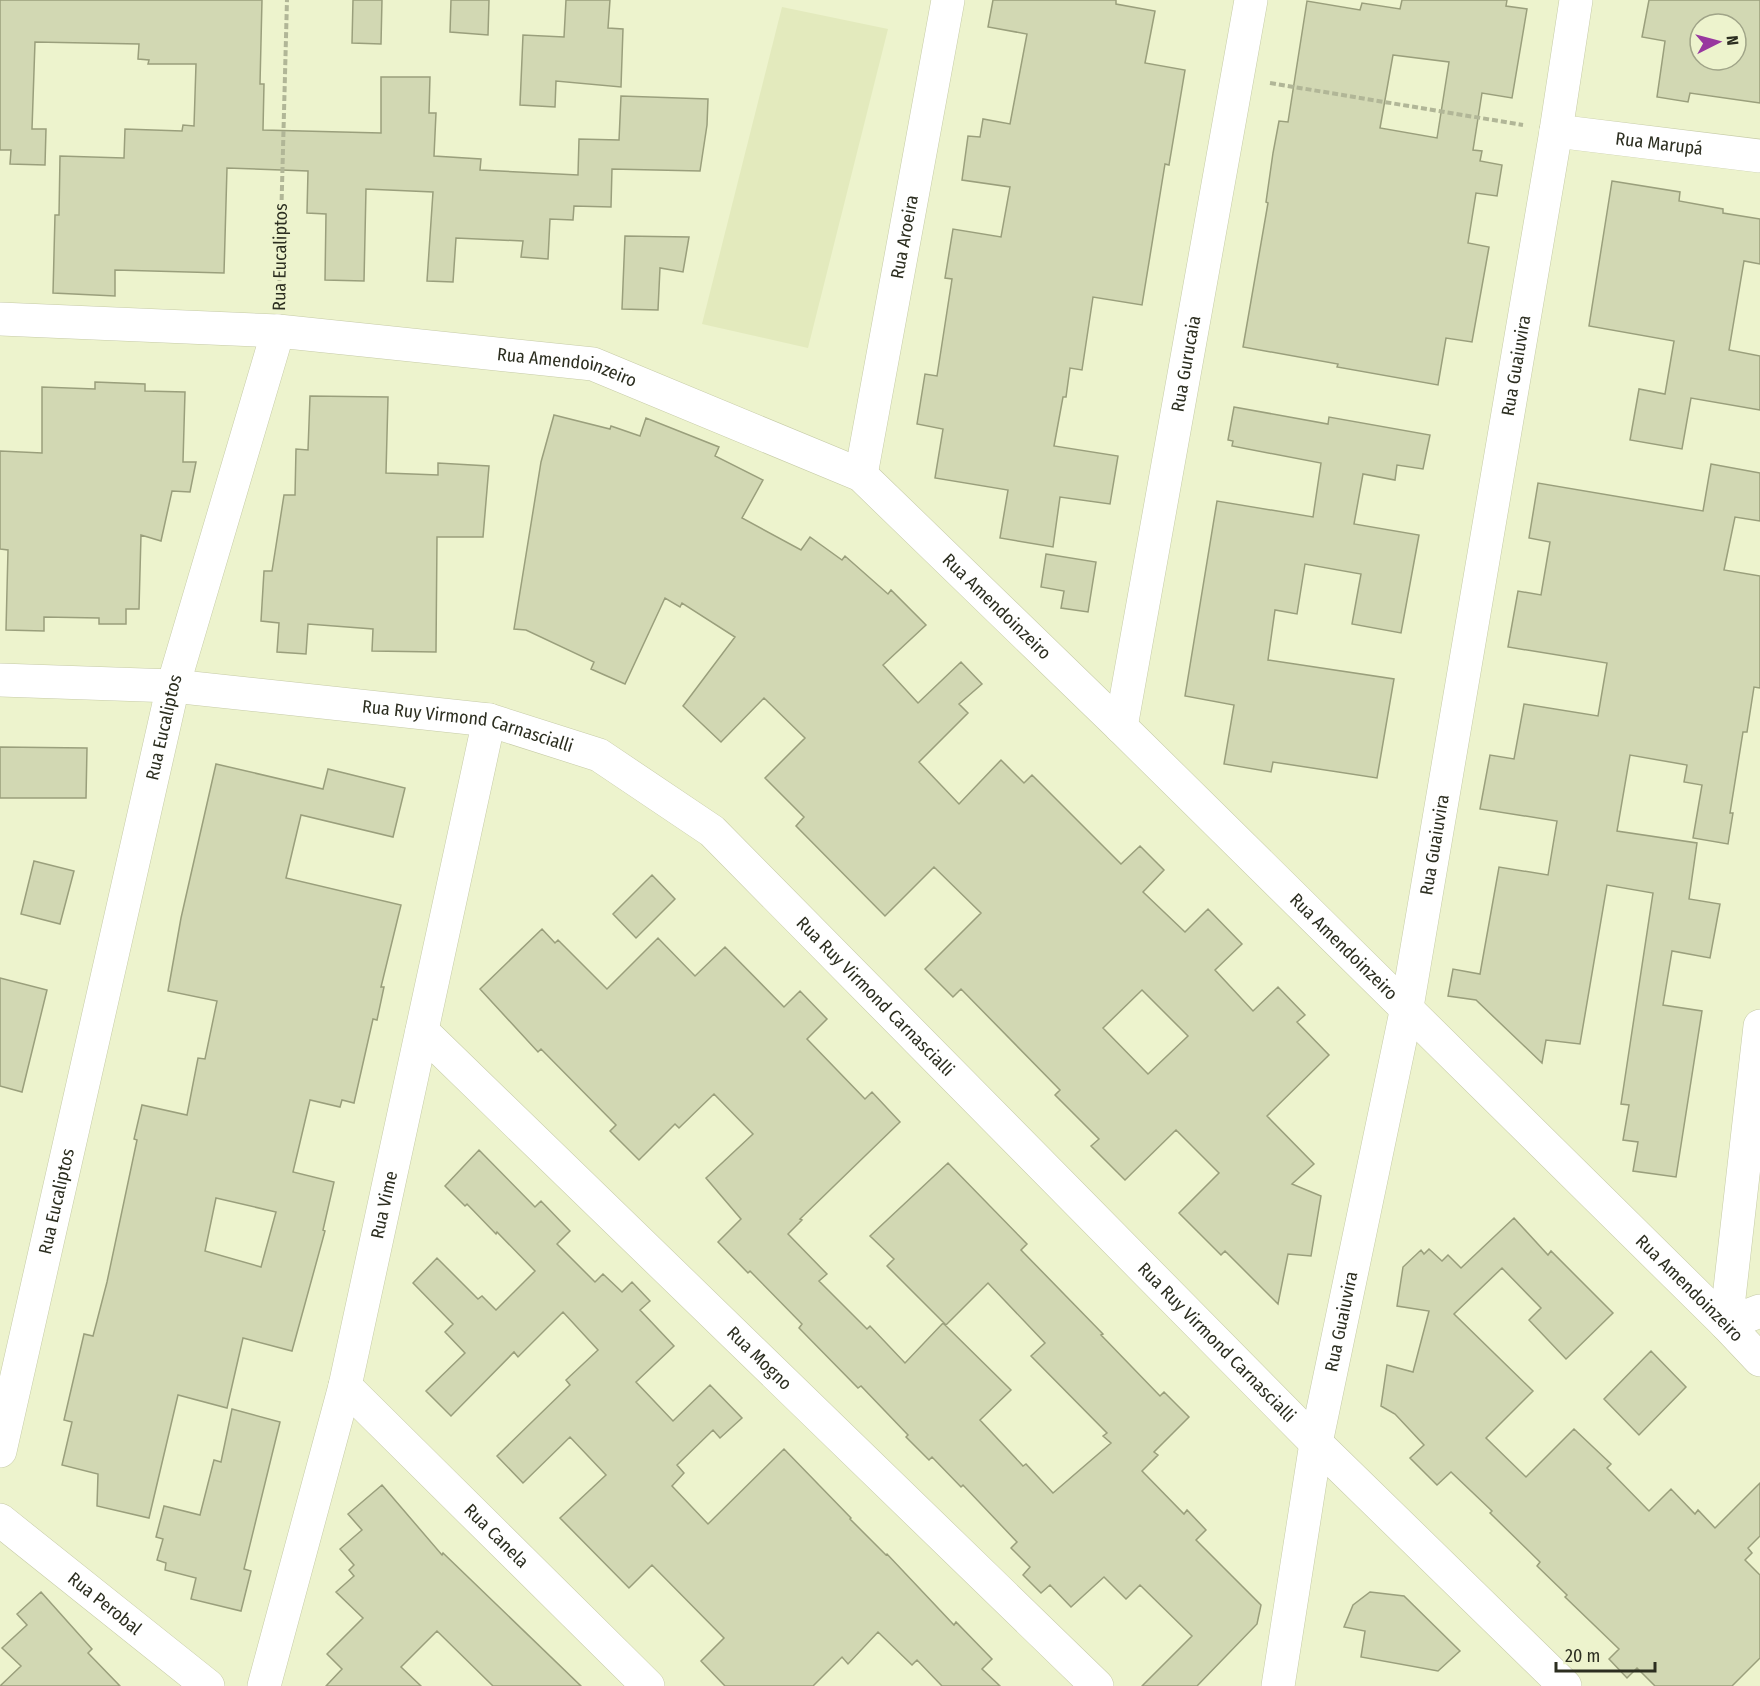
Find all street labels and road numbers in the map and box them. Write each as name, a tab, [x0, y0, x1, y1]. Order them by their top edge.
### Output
street label: Rua Marupá	[1614, 127, 1704, 160]
street label: Rua Aroeira	[886, 193, 923, 281]
street label: Rua Eucaliptos	[268, 203, 292, 311]
street label: Rua Guaiuvira	[1497, 313, 1536, 418]
street label: Rua Gurucaia	[1167, 314, 1205, 414]
street label: Rua Amendoinzeiro	[496, 343, 640, 392]
street label: Rua Amendoinzeiro	[938, 549, 1056, 664]
street label: Rua Eucaliptos	[141, 671, 187, 782]
street label: Rua Ruy Virmond Carnascialli	[361, 695, 576, 757]
street label: Rua Guaiuvira	[1415, 792, 1454, 897]
street label: Rua Amendoinzeiro	[1285, 889, 1402, 1005]
street label: Rua Ruy Virmond Carnascialli	[792, 912, 959, 1081]
street label: Rua Eucaliptos	[34, 1146, 79, 1256]
street label: Rua Vime	[366, 1169, 402, 1241]
street label: Rua Amendoinzeiro	[1631, 1230, 1748, 1346]
street label: Rua Ruy Virmond Carnascialli	[1133, 1258, 1300, 1427]
street label: Rua Guaiuvira	[1320, 1269, 1363, 1374]
street label: Rua Mogno	[722, 1322, 796, 1395]
street label: Rua Canela	[459, 1499, 533, 1573]
street label: Rua Perobal	[63, 1567, 146, 1640]

